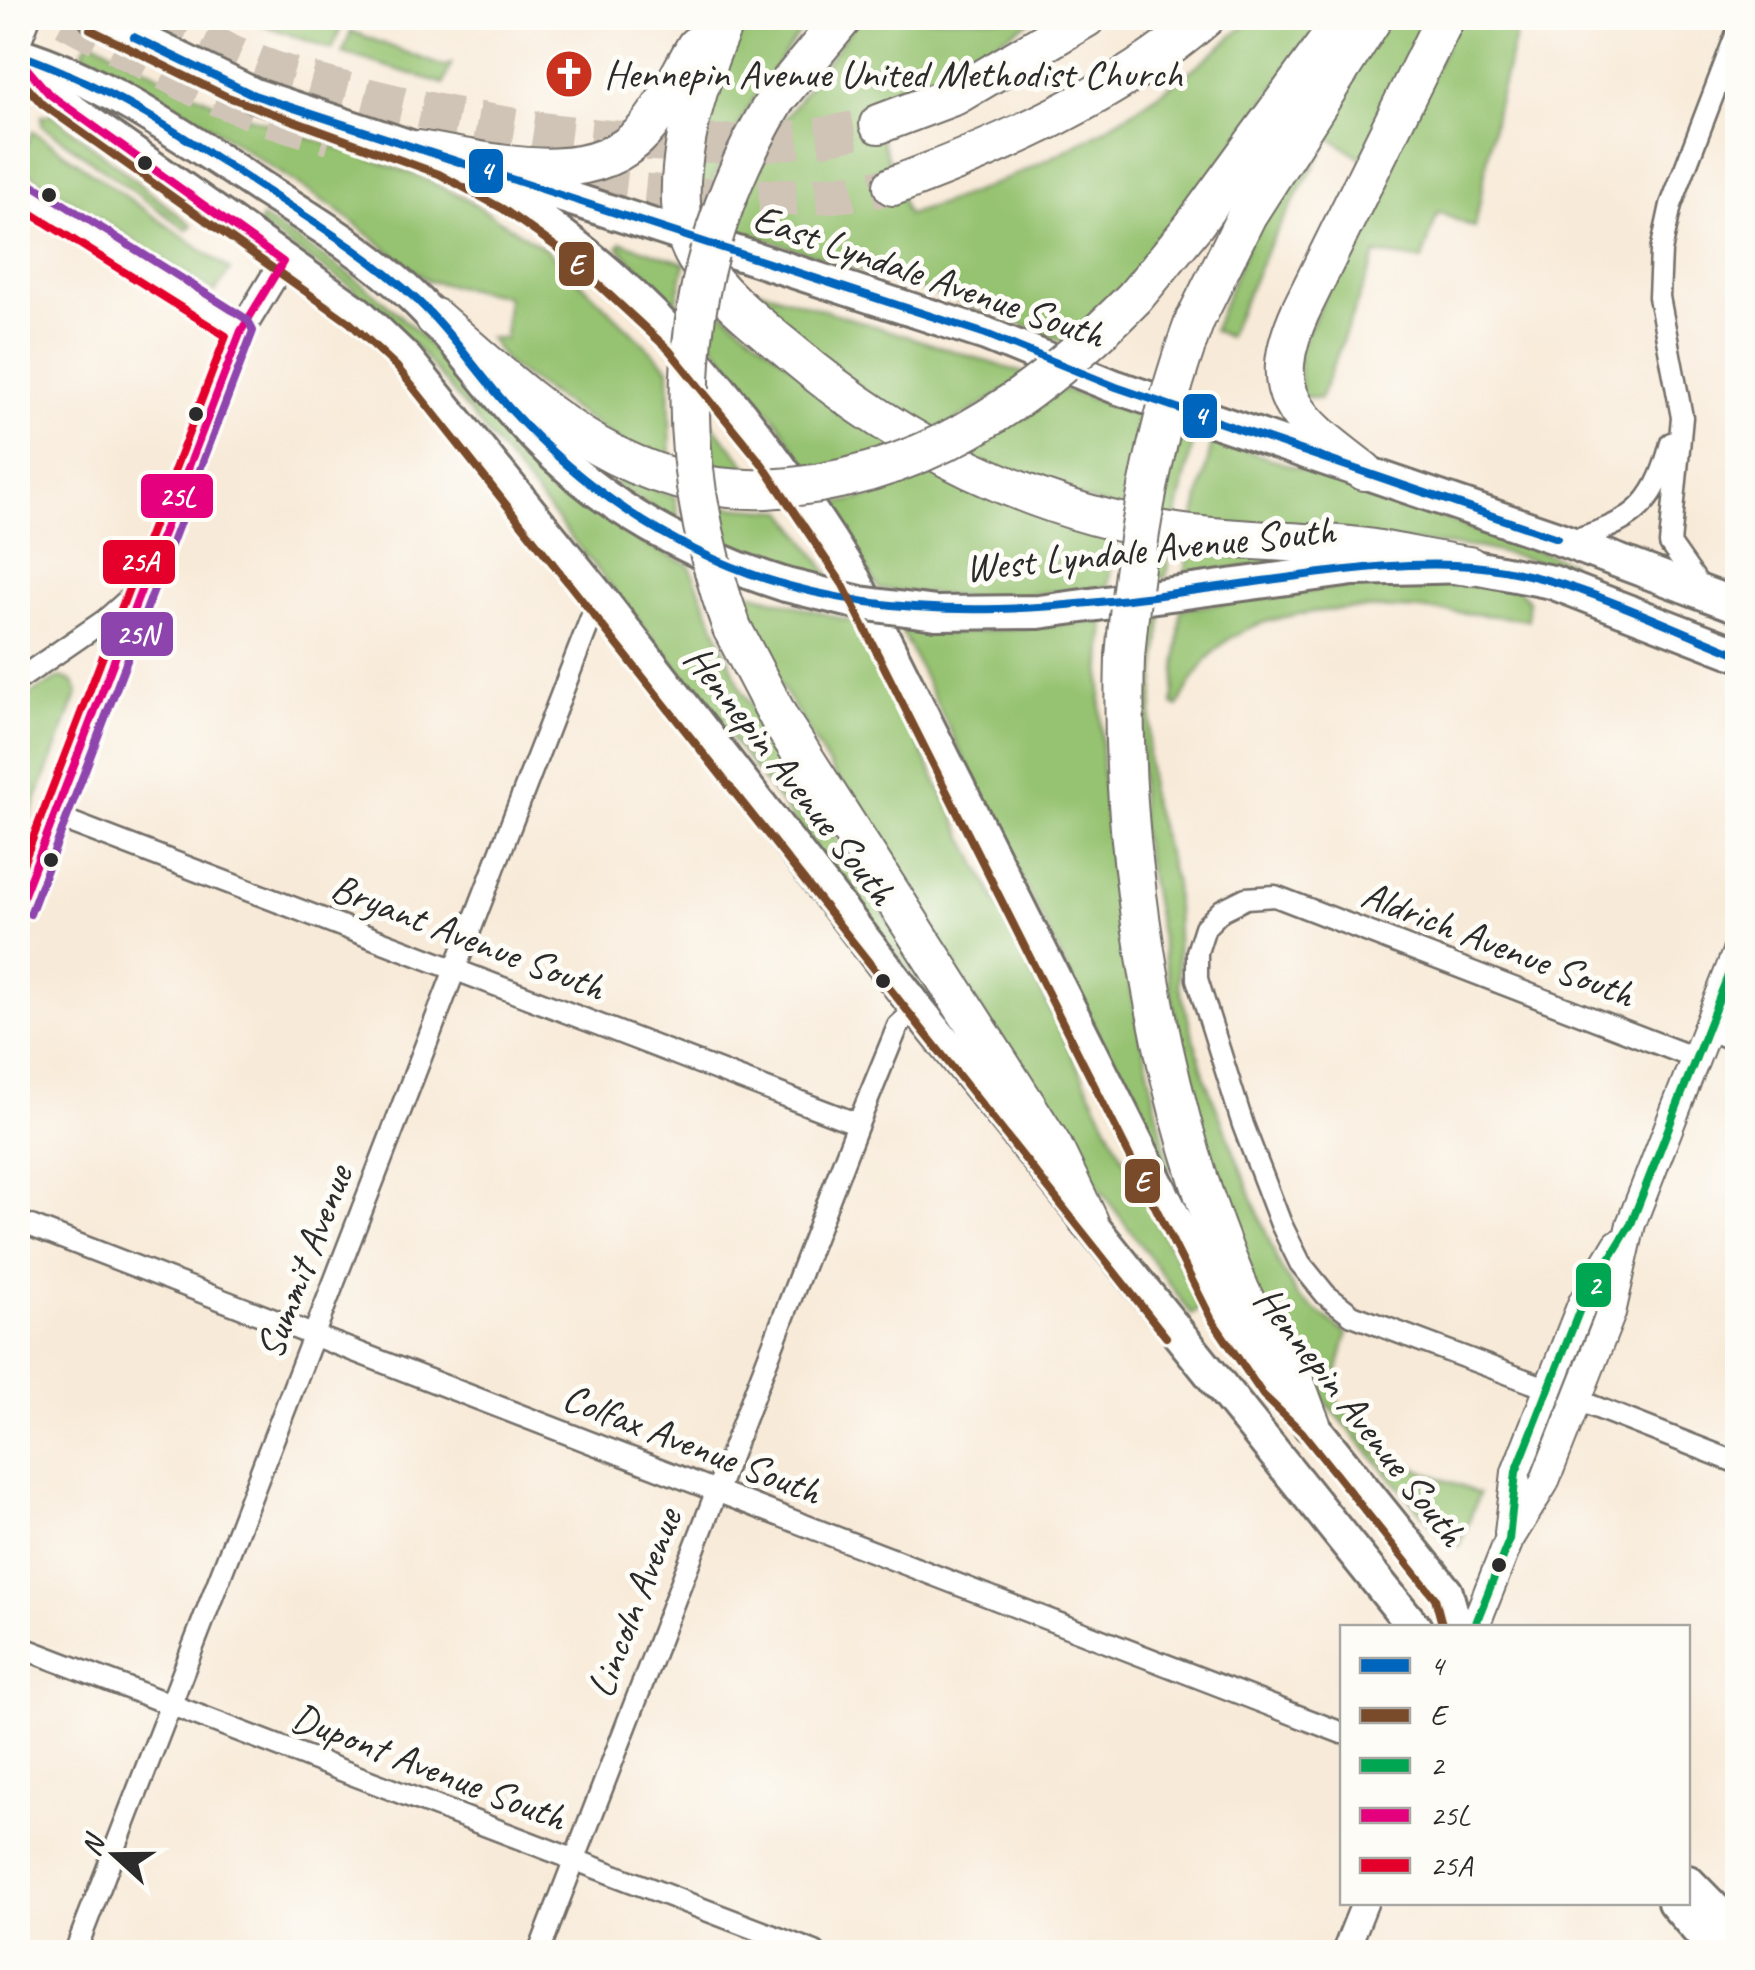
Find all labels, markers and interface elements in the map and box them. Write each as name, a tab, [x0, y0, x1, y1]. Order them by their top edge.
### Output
church icon: Hennepin Avenue United Methodist Church	[543, 48, 595, 100]
place label: Hennepin Avenue United Methodist Church	[604, 49, 1183, 99]
line badge: 4	[467, 147, 505, 195]
unlabelled marker	[135, 153, 155, 173]
text: 4	[480, 153, 496, 188]
unlabelled marker	[39, 185, 59, 205]
street label: East Lyndale Avenue South	[747, 192, 1113, 360]
line badge: E	[557, 240, 596, 288]
text: E	[569, 247, 588, 282]
line badge: 4	[1181, 392, 1219, 440]
text: 4	[1194, 398, 1210, 433]
unlabelled marker	[186, 404, 206, 424]
line badge: 25L	[139, 472, 215, 520]
text: 25L	[159, 479, 197, 514]
street label: West Lyndale Avenue South	[963, 505, 1339, 593]
line badge: 25A	[101, 538, 177, 586]
text: 25A	[119, 544, 160, 579]
line badge: 25N	[99, 610, 175, 658]
text: 25N	[116, 617, 163, 652]
street label: Hennepin Avenue South	[673, 635, 908, 916]
unlabelled marker	[41, 850, 61, 870]
street label: Bryant Avenue South	[324, 862, 613, 1013]
street label: Aldrich Avenue South	[1355, 869, 1643, 1020]
unlabelled marker	[873, 971, 893, 991]
street label: Summit Avenue	[244, 1156, 365, 1366]
line badge: E	[1123, 1157, 1162, 1205]
text: E	[1135, 1164, 1154, 1199]
line badge: 2	[1574, 1261, 1613, 1309]
text: 2	[1588, 1268, 1603, 1303]
street label: Hennepin Avenue South	[1243, 1276, 1478, 1557]
street label: Colfax Avenue South	[556, 1372, 830, 1517]
street label: Lincoln Avenue	[575, 1499, 694, 1704]
unlabelled marker	[1489, 1555, 1509, 1575]
legend	[1340, 1625, 1690, 1905]
text: 4	[1430, 1646, 1446, 1684]
street label: Dupont Avenue South	[285, 1692, 575, 1843]
text: E	[1430, 1696, 1450, 1734]
text: 2	[1430, 1746, 1446, 1784]
text: 25L	[1430, 1796, 1471, 1834]
north arrow	[65, 1805, 165, 1905]
text: N	[73, 1828, 113, 1861]
text: 25A	[1430, 1846, 1474, 1884]

